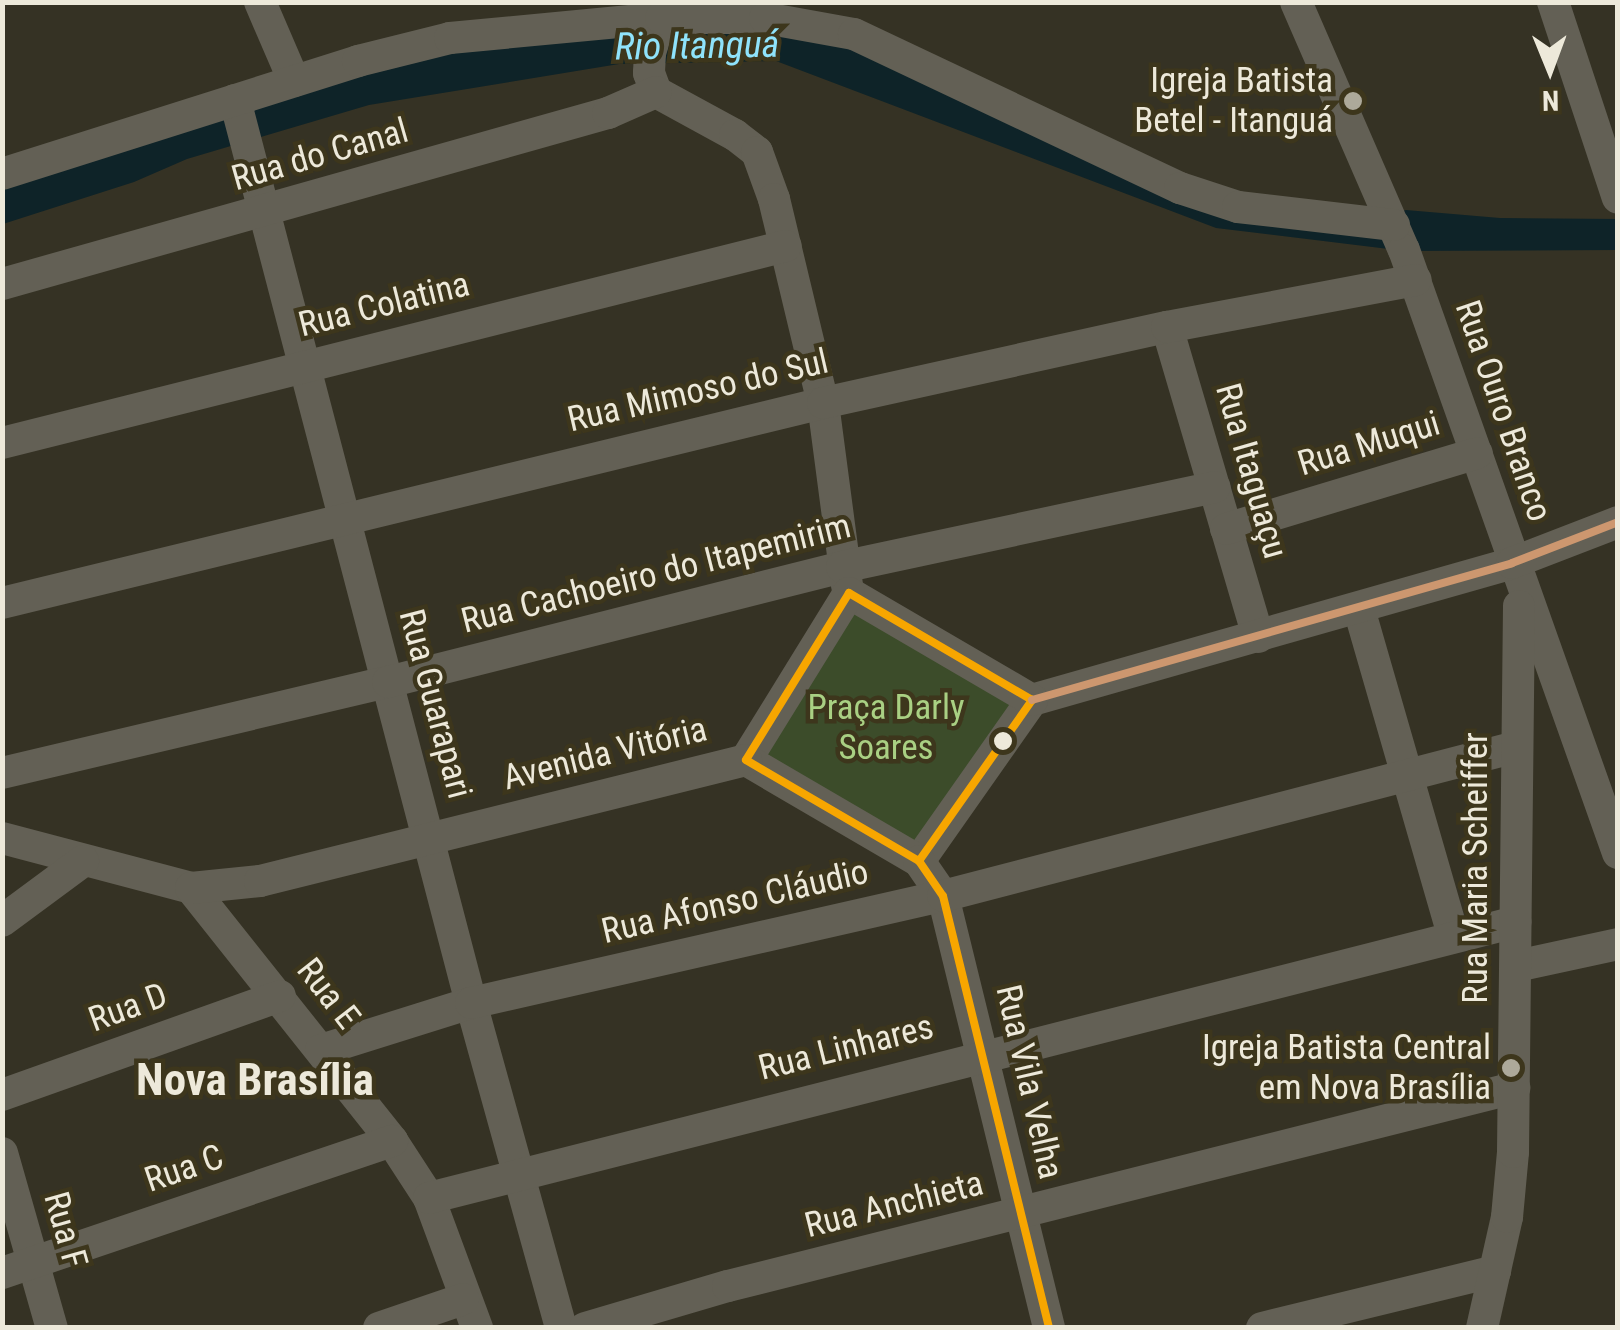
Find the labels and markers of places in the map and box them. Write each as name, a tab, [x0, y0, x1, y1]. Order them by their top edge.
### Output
place label: Igreja Batista Betel - Itanguá	[1134, 60, 1333, 142]
marker: Igreja Batista Betel - Itanguá	[1342, 90, 1364, 112]
unlabelled marker	[993, 731, 1013, 751]
place label: Igreja Batista Central em Nova Brasília	[1202, 1027, 1491, 1109]
marker: Igreja Batista Central em Nova Brasília	[1500, 1057, 1522, 1079]

